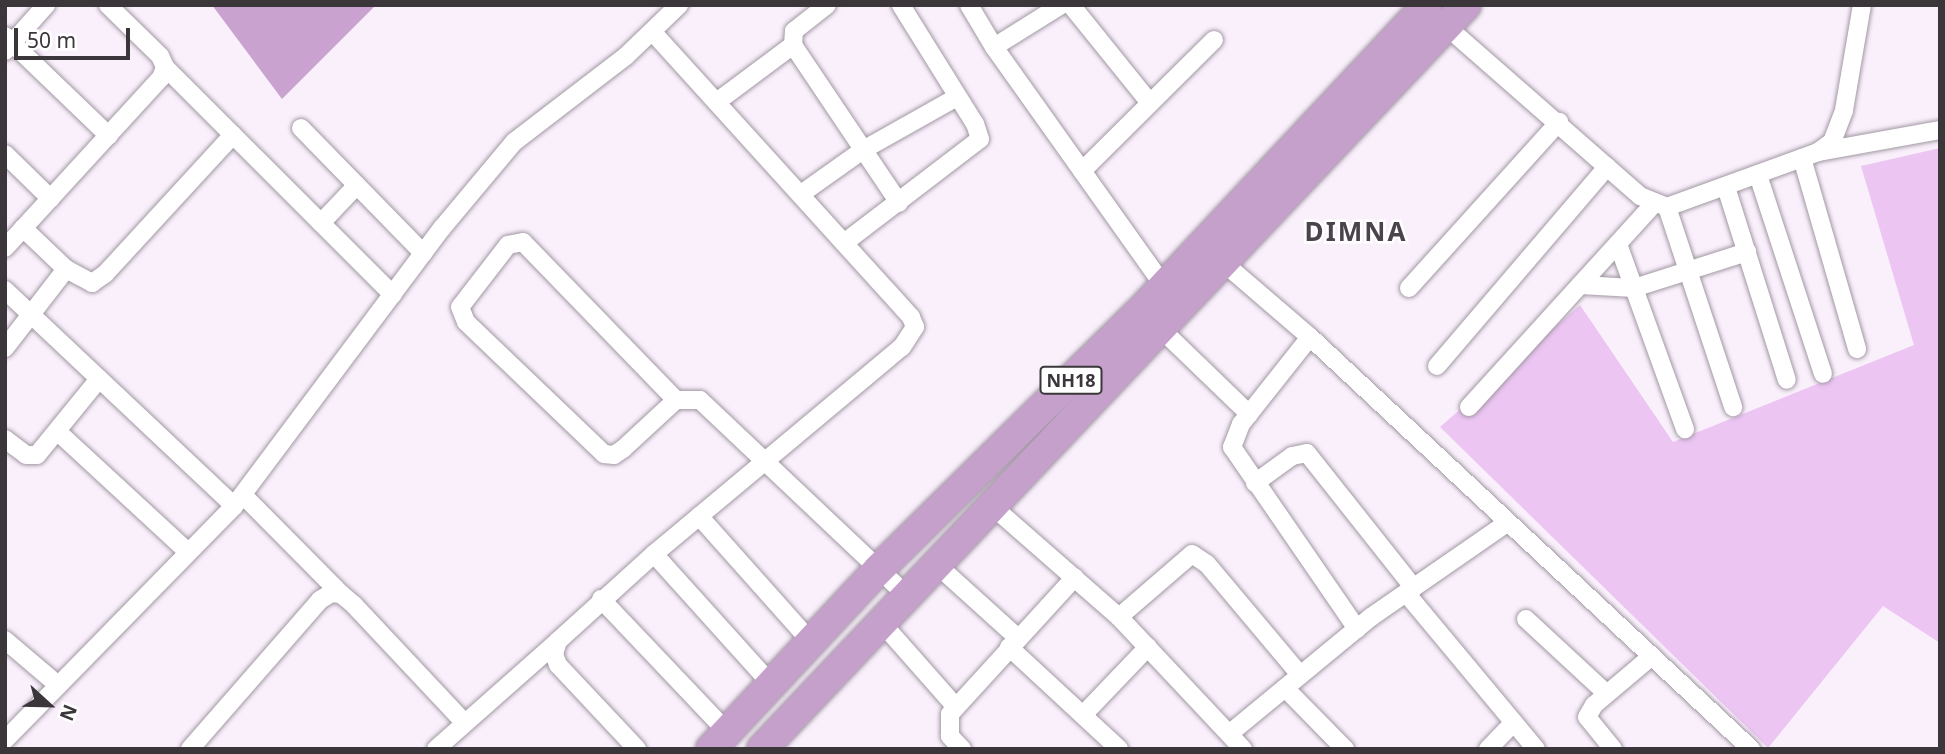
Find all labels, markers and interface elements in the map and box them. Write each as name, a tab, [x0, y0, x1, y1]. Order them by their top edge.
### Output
scale bar	[18, 14, 133, 58]
text: 50 m	[27, 26, 76, 54]
district label: DIMNA	[1305, 216, 1407, 248]
road number: NH18	[1040, 366, 1102, 394]
north arrow	[14, 670, 84, 740]
text: N	[54, 701, 83, 725]

